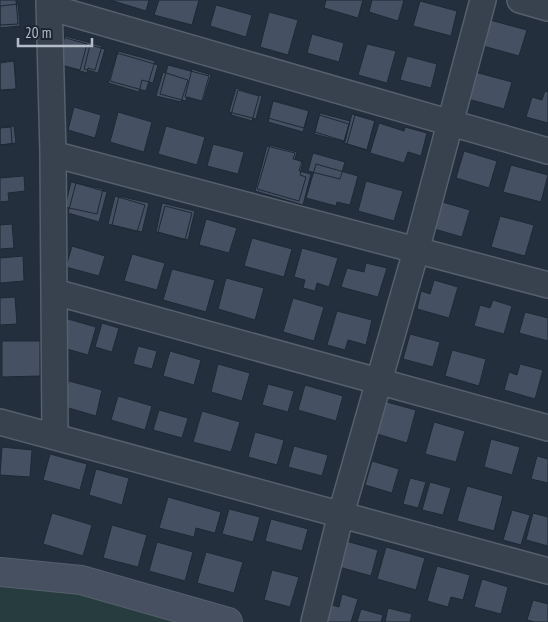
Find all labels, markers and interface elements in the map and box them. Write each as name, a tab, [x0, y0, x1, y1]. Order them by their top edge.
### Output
scale bar	[18, 15, 91, 47]
text: 20 m	[25, 23, 51, 42]

